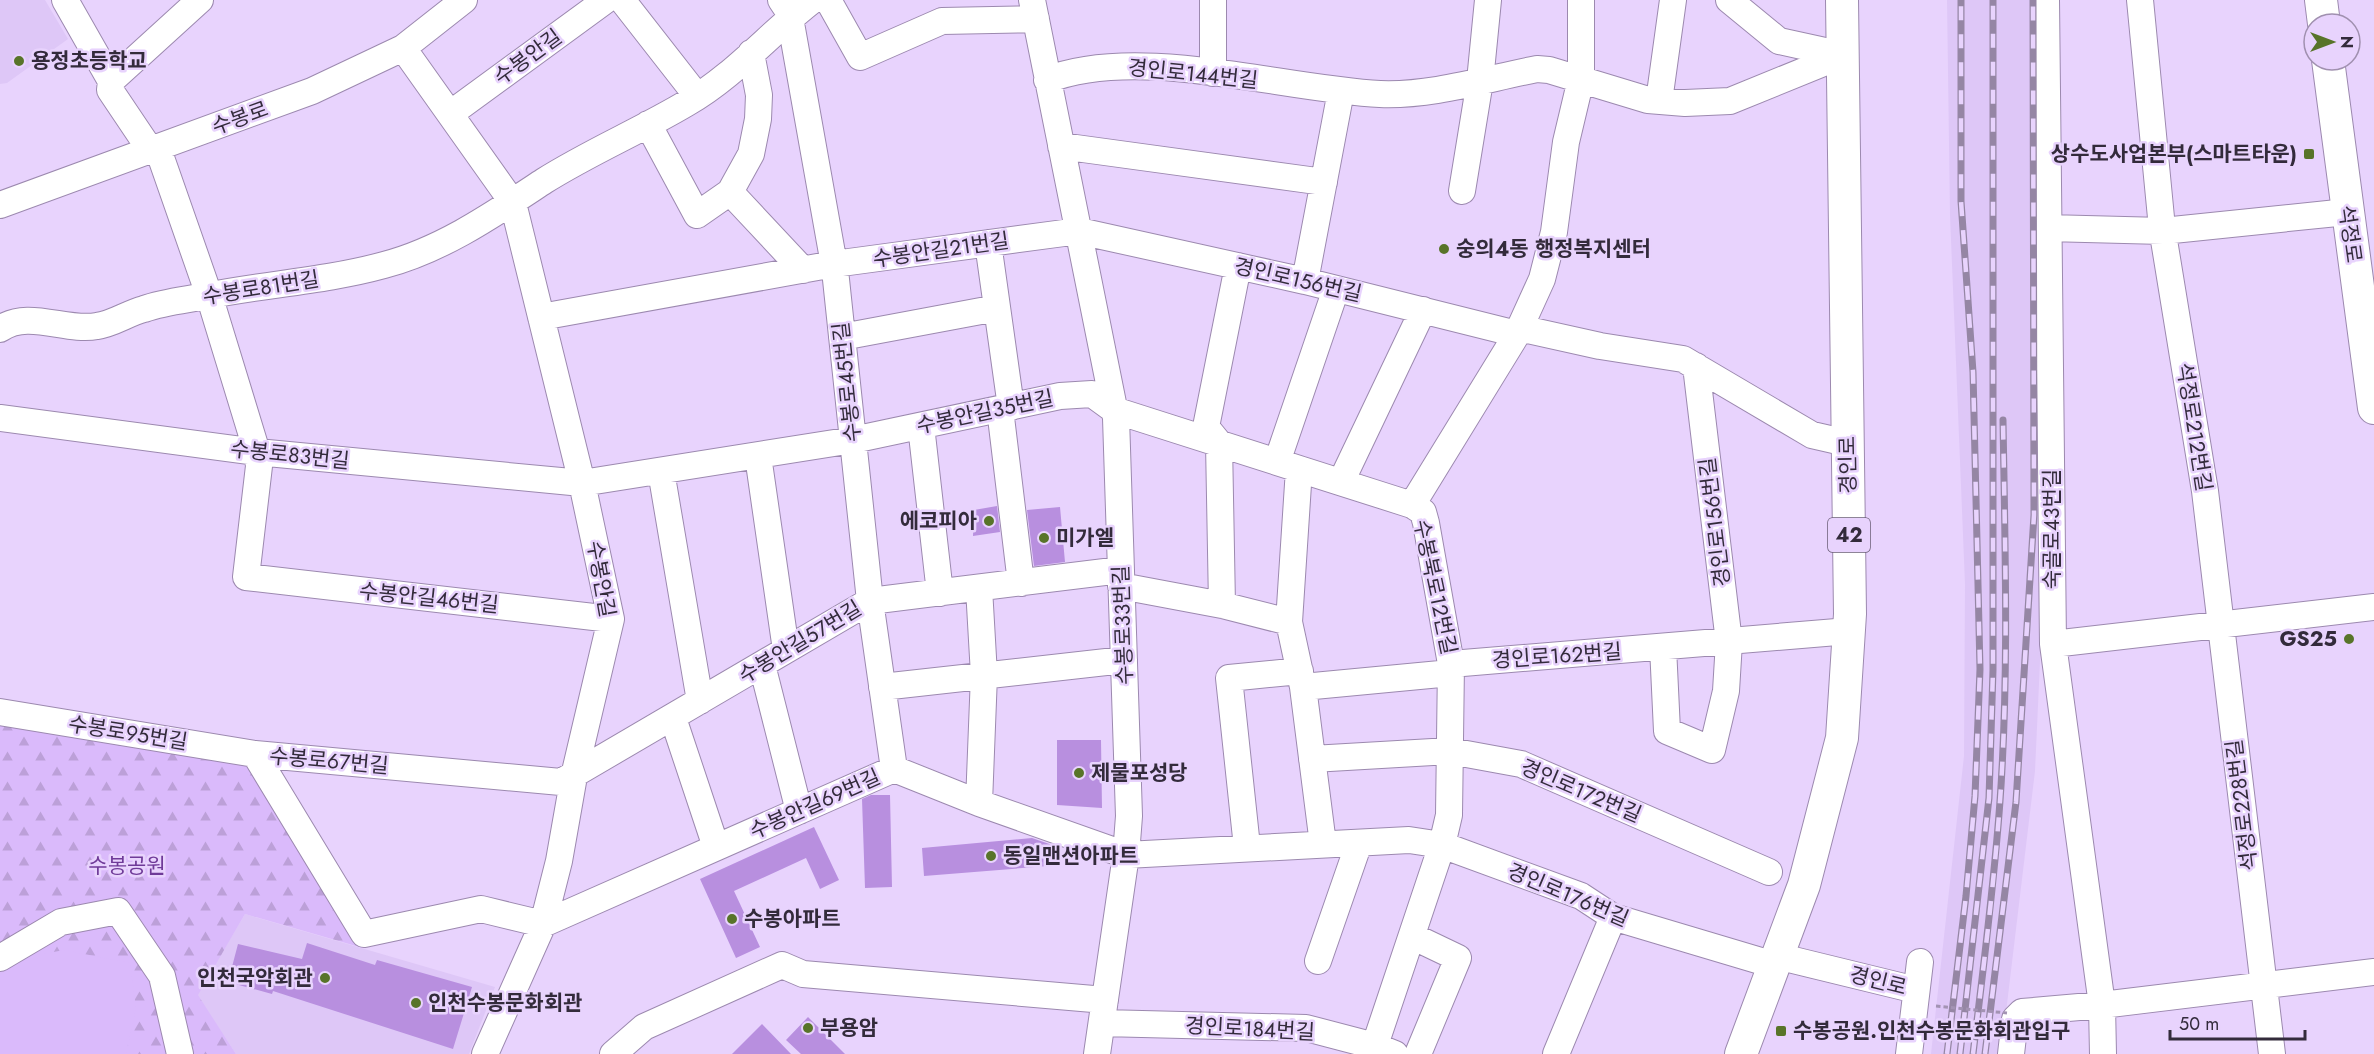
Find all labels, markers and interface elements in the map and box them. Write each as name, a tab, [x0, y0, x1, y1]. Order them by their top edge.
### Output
north arrow	[2302, 12, 2362, 72]
street label: 수봉안길	[488, 22, 568, 92]
text: N	[2335, 36, 2358, 48]
place label: 용정초등학교	[31, 46, 147, 76]
street label: 경인로144번길	[1127, 52, 1259, 96]
marker: 용정초등학교	[12, 54, 26, 68]
street label: 수봉로	[208, 94, 272, 142]
place label: 상수도사업본부(스마트타운)	[2051, 139, 2297, 169]
marker: 상수도사업본부(스마트타운)	[2302, 147, 2316, 161]
street label: 석정로	[2331, 203, 2369, 265]
street label: 수봉안길21번길	[871, 226, 1011, 274]
place label: 숭의4동 행정복지센터	[1456, 234, 1651, 264]
marker: 숭의4동 행정복지센터	[1437, 242, 1451, 256]
street label: 경인로156번길	[1231, 251, 1365, 309]
street label: 수봉로81번길	[201, 264, 321, 312]
street label: 수봉로45번길	[826, 320, 868, 444]
street label: 석정로212번길	[2169, 360, 2219, 494]
street label: 수봉안길35번길	[914, 383, 1056, 441]
street label: 수봉로83번길	[229, 434, 351, 476]
street label: 경인로	[1832, 436, 1864, 494]
street label: 경인로156번길	[1692, 456, 1738, 588]
street label: 숙골로43번길	[2037, 469, 2067, 589]
place label: 에코피아	[900, 506, 977, 536]
marker: 에코피아	[982, 514, 996, 528]
street label: 수봉북로12번길	[1406, 517, 1464, 657]
road number: 42	[1828, 518, 1870, 552]
place label: 미가엘	[1056, 523, 1114, 553]
marker: 미가엘	[1037, 531, 1051, 545]
street label: 수봉안길	[580, 538, 622, 620]
street label: 수봉로33번길	[1106, 565, 1140, 685]
street label: 수봉안길46번길	[358, 576, 500, 620]
street label: 수봉안길57번길	[733, 593, 867, 691]
place label: GS25	[2279, 624, 2337, 654]
marker: GS25	[2342, 632, 2356, 646]
street label: 경인로162번길	[1491, 636, 1623, 676]
street label: 수봉로95번길	[66, 709, 190, 757]
street label: 석정로228번길	[2219, 738, 2265, 872]
street label: 수봉로67번길	[268, 741, 390, 781]
street label: 경인로172번길	[1516, 752, 1646, 830]
place label: 제물포성당	[1091, 758, 1188, 788]
street label: 수봉안길69번길	[745, 762, 885, 846]
marker: 제물포성당	[1072, 766, 1086, 780]
place label: 동일맨션아파트	[1003, 841, 1138, 871]
marker: 동일맨션아파트	[984, 849, 998, 863]
park label: 수봉공원	[88, 851, 166, 881]
street label: 경인로176번길	[1503, 856, 1633, 934]
place label: 수봉아파트	[744, 904, 841, 934]
marker: 수봉아파트	[725, 912, 739, 926]
street label: 경인로	[1846, 959, 1910, 1003]
place label: 인천국악회관	[197, 963, 313, 993]
marker: 인천국악회관	[318, 971, 332, 985]
place label: 인천수봉문화회관	[428, 988, 583, 1018]
marker: 인천수봉문화회관	[409, 996, 423, 1010]
scale bar	[2170, 1003, 2305, 1041]
street label: 경인로184번길	[1184, 1011, 1316, 1047]
text: 50 m	[2179, 1011, 2219, 1037]
place label: 부용암	[820, 1013, 878, 1043]
place label: 수봉공원.인천수봉문화회관입구	[1793, 1016, 2070, 1046]
marker: 부용암	[801, 1021, 815, 1035]
marker: 수봉공원.인천수봉문화회관입구	[1774, 1024, 1788, 1038]

